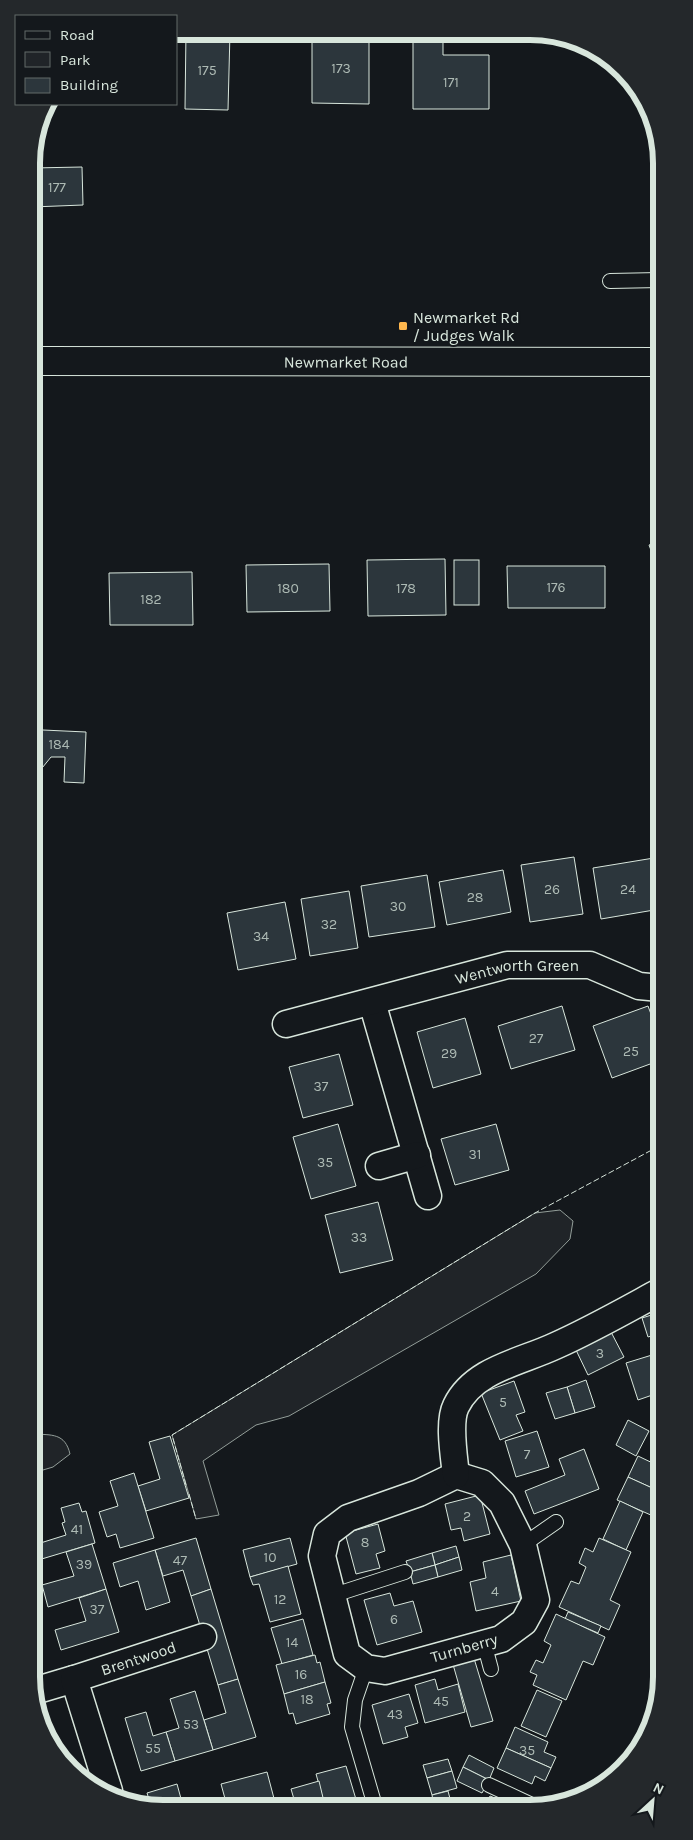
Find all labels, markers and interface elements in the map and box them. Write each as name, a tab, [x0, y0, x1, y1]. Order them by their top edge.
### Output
legend	[15, 15, 178, 105]
text: Road	[60, 26, 95, 44]
text: Park	[60, 51, 90, 69]
house number: 173	[331, 60, 351, 77]
house number: 175	[197, 62, 217, 79]
house number: 171	[443, 74, 459, 91]
text: Building	[60, 76, 118, 94]
house number: 177	[48, 179, 66, 196]
place label: Newmarket Rd / Judges Walk	[413, 308, 520, 345]
marker: Newmarket Rd / Judges Walk	[397, 320, 409, 332]
street label: Newmarket Road	[284, 352, 408, 371]
house number: 176	[546, 579, 566, 596]
house number: 180	[277, 580, 299, 597]
house number: 178	[396, 580, 416, 597]
house number: 182	[140, 591, 162, 608]
house number: 184	[48, 736, 70, 753]
house number: 26	[544, 881, 560, 898]
house number: 24	[620, 881, 636, 898]
house number: 28	[467, 889, 483, 906]
house number: 30	[390, 898, 406, 915]
house number: 32	[321, 916, 337, 933]
house number: 34	[253, 928, 269, 945]
street label: Wentworth Green	[453, 956, 579, 988]
house number: 27	[529, 1030, 544, 1047]
house number: 25	[623, 1043, 639, 1060]
house number: 29	[441, 1045, 457, 1062]
house number: 37	[314, 1078, 329, 1095]
house number: 31	[469, 1146, 481, 1163]
house number: 35	[317, 1154, 333, 1171]
house number: 33	[351, 1229, 367, 1246]
house number: 3	[596, 1345, 604, 1362]
house number: 5	[499, 1394, 507, 1411]
house number: 7	[524, 1446, 531, 1463]
house number: 2	[463, 1508, 471, 1525]
house number: 41	[71, 1521, 83, 1538]
house number: 8	[361, 1534, 369, 1551]
house number: 10	[264, 1549, 276, 1566]
house number: 47	[173, 1552, 188, 1569]
house number: 39	[76, 1556, 92, 1573]
house number: 4	[491, 1583, 499, 1600]
house number: 12	[274, 1591, 286, 1608]
house number: 37	[90, 1601, 105, 1618]
house number: 6	[390, 1611, 398, 1628]
street label: Turnberry	[428, 1629, 500, 1667]
house number: 14	[286, 1634, 298, 1651]
street label: Brentwood	[98, 1637, 178, 1679]
house number: 16	[295, 1666, 307, 1683]
house number: 18	[300, 1691, 314, 1708]
house number: 45	[433, 1693, 449, 1710]
house number: 43	[387, 1706, 403, 1723]
house number: 53	[183, 1716, 199, 1733]
house number: 55	[145, 1740, 161, 1757]
house number: 35	[519, 1742, 535, 1759]
north arrow	[628, 1775, 678, 1825]
text: N	[650, 1779, 667, 1799]

